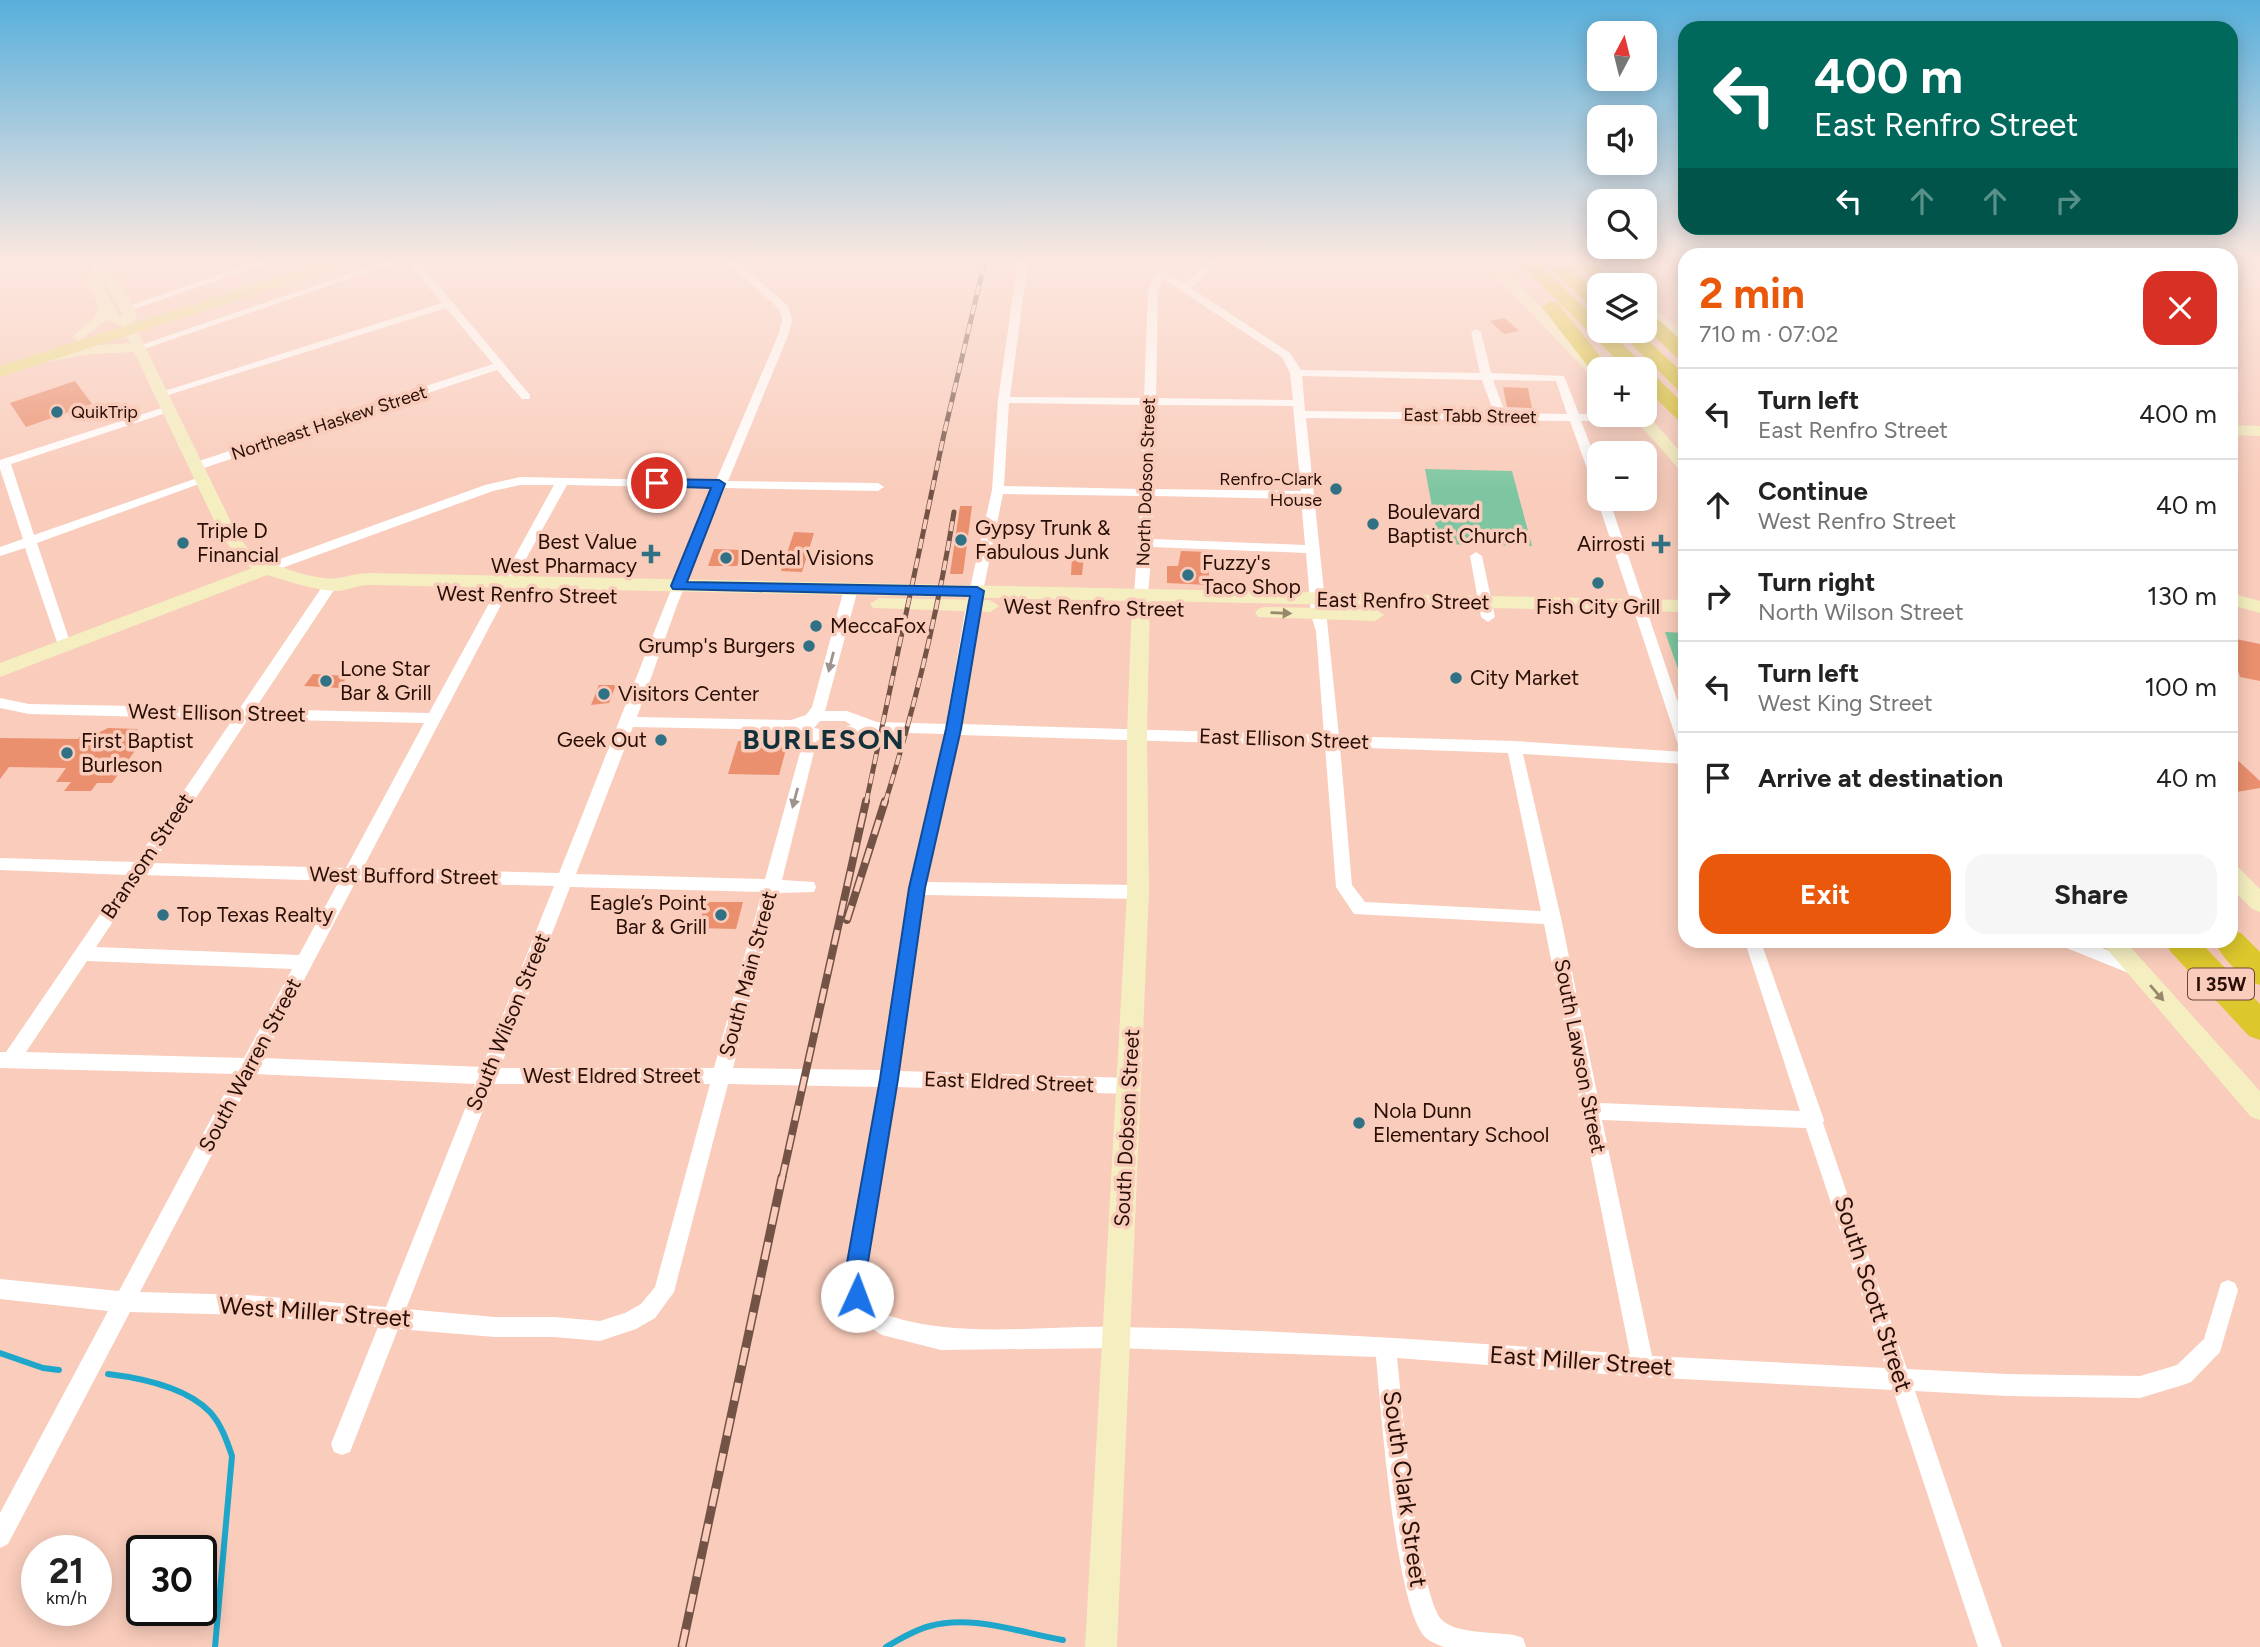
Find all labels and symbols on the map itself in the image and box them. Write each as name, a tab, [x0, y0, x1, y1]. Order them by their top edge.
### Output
north arrow	[1587, 21, 1657, 91]
street label: Northeast Haskew Street	[229, 381, 430, 465]
street label: North Dobson Street	[1132, 397, 1160, 567]
place label: QuikTrip	[71, 401, 138, 423]
marker: QuikTrip	[49, 404, 65, 420]
street label: East Tabb Street	[1403, 404, 1537, 428]
pin	[627, 453, 687, 513]
place label: Renfro-Clark House	[1219, 468, 1322, 511]
marker: Renfro-Clark House	[1328, 481, 1344, 497]
place label: Boulevard Baptist Church	[1387, 499, 1527, 548]
place label: Gypsy Trunk & Fabulous Junk	[975, 515, 1111, 564]
marker: Boulevard Baptist Church	[1365, 516, 1381, 532]
place label: Triple D Financial	[197, 518, 279, 567]
place label: Best Value West Pharmacy	[491, 529, 637, 578]
place label: Airrosti	[1577, 531, 1645, 556]
marker: Gypsy Trunk & Fabulous Junk	[953, 532, 969, 548]
marker: Airrosti	[1651, 534, 1671, 554]
marker: Triple D Financial	[175, 535, 191, 551]
place label: Dental Visions	[740, 545, 874, 570]
marker: Best Value West Pharmacy	[643, 546, 659, 562]
marker: Dental Visions	[718, 550, 734, 566]
place label: Fuzzy's Taco Shop	[1202, 550, 1301, 599]
marker: Fuzzy's Taco Shop	[1180, 567, 1196, 583]
marker: Fish City Grill	[1590, 575, 1606, 591]
street label: West Renfro Street	[436, 580, 618, 609]
street label: East Renfro Street	[1316, 586, 1490, 615]
street label: West Renfro Street	[1003, 593, 1185, 622]
place label: Fish City Grill	[1536, 594, 1660, 619]
one-way arrow	[1270, 608, 1292, 619]
place label: MeccaFox	[830, 613, 926, 638]
marker: MeccaFox	[808, 618, 824, 634]
place label: Grump's Burgers	[638, 633, 795, 658]
marker: Grump's Burgers	[801, 638, 817, 654]
one-way arrow	[825, 651, 836, 673]
place label: Lone Star Bar & Grill	[340, 656, 432, 705]
place label: City Market	[1470, 665, 1579, 690]
marker: City Market	[1448, 670, 1464, 686]
marker: Lone Star Bar & Grill	[318, 673, 334, 689]
place label: Visitors Center	[618, 681, 759, 706]
marker: Visitors Center	[596, 686, 612, 702]
street label: West Ellison Street	[128, 698, 306, 727]
district label: BURLESON	[742, 722, 906, 756]
street label: East Ellison Street	[1198, 723, 1370, 754]
place label: Geek Out	[557, 727, 647, 752]
place label: First Baptist Burleson	[81, 728, 194, 777]
marker: Geek Out	[653, 732, 669, 748]
marker: First Baptist Burleson	[59, 745, 75, 761]
one-way arrow	[789, 787, 800, 809]
street label: Bransom Street	[95, 788, 198, 923]
street label: West Bufford Street	[309, 861, 499, 890]
street label: South Main Street	[713, 888, 782, 1060]
place label: Eagle’s Point Bar & Grill	[589, 890, 707, 939]
place label: Top Texas Realty	[177, 902, 333, 927]
marker: Top Texas Realty	[155, 907, 171, 923]
marker: Eagle’s Point Bar & Grill	[713, 907, 729, 923]
street label: South Wilson Street	[461, 929, 555, 1114]
street label: South Lawson Street	[1549, 957, 1612, 1155]
road number: I 35W	[2188, 968, 2254, 1000]
street label: South Warren Street	[193, 974, 306, 1156]
one-way arrow	[2149, 984, 2164, 1001]
street label: South Dobson Street	[1109, 1028, 1144, 1228]
street label: West Eldred Street	[523, 1063, 701, 1088]
street label: East Eldred Street	[923, 1066, 1095, 1097]
place label: Nola Dunn Elementary School	[1373, 1098, 1549, 1147]
marker: Nola Dunn Elementary School	[1351, 1115, 1367, 1131]
street label: South Scott Street	[1828, 1193, 1919, 1395]
position arrow	[820, 1259, 894, 1333]
street label: West Miller Street	[218, 1290, 412, 1333]
street label: East Miller Street	[1489, 1340, 1674, 1381]
street label: South Clark Street	[1377, 1389, 1434, 1589]
speed limit sign: 30	[126, 1535, 217, 1626]

